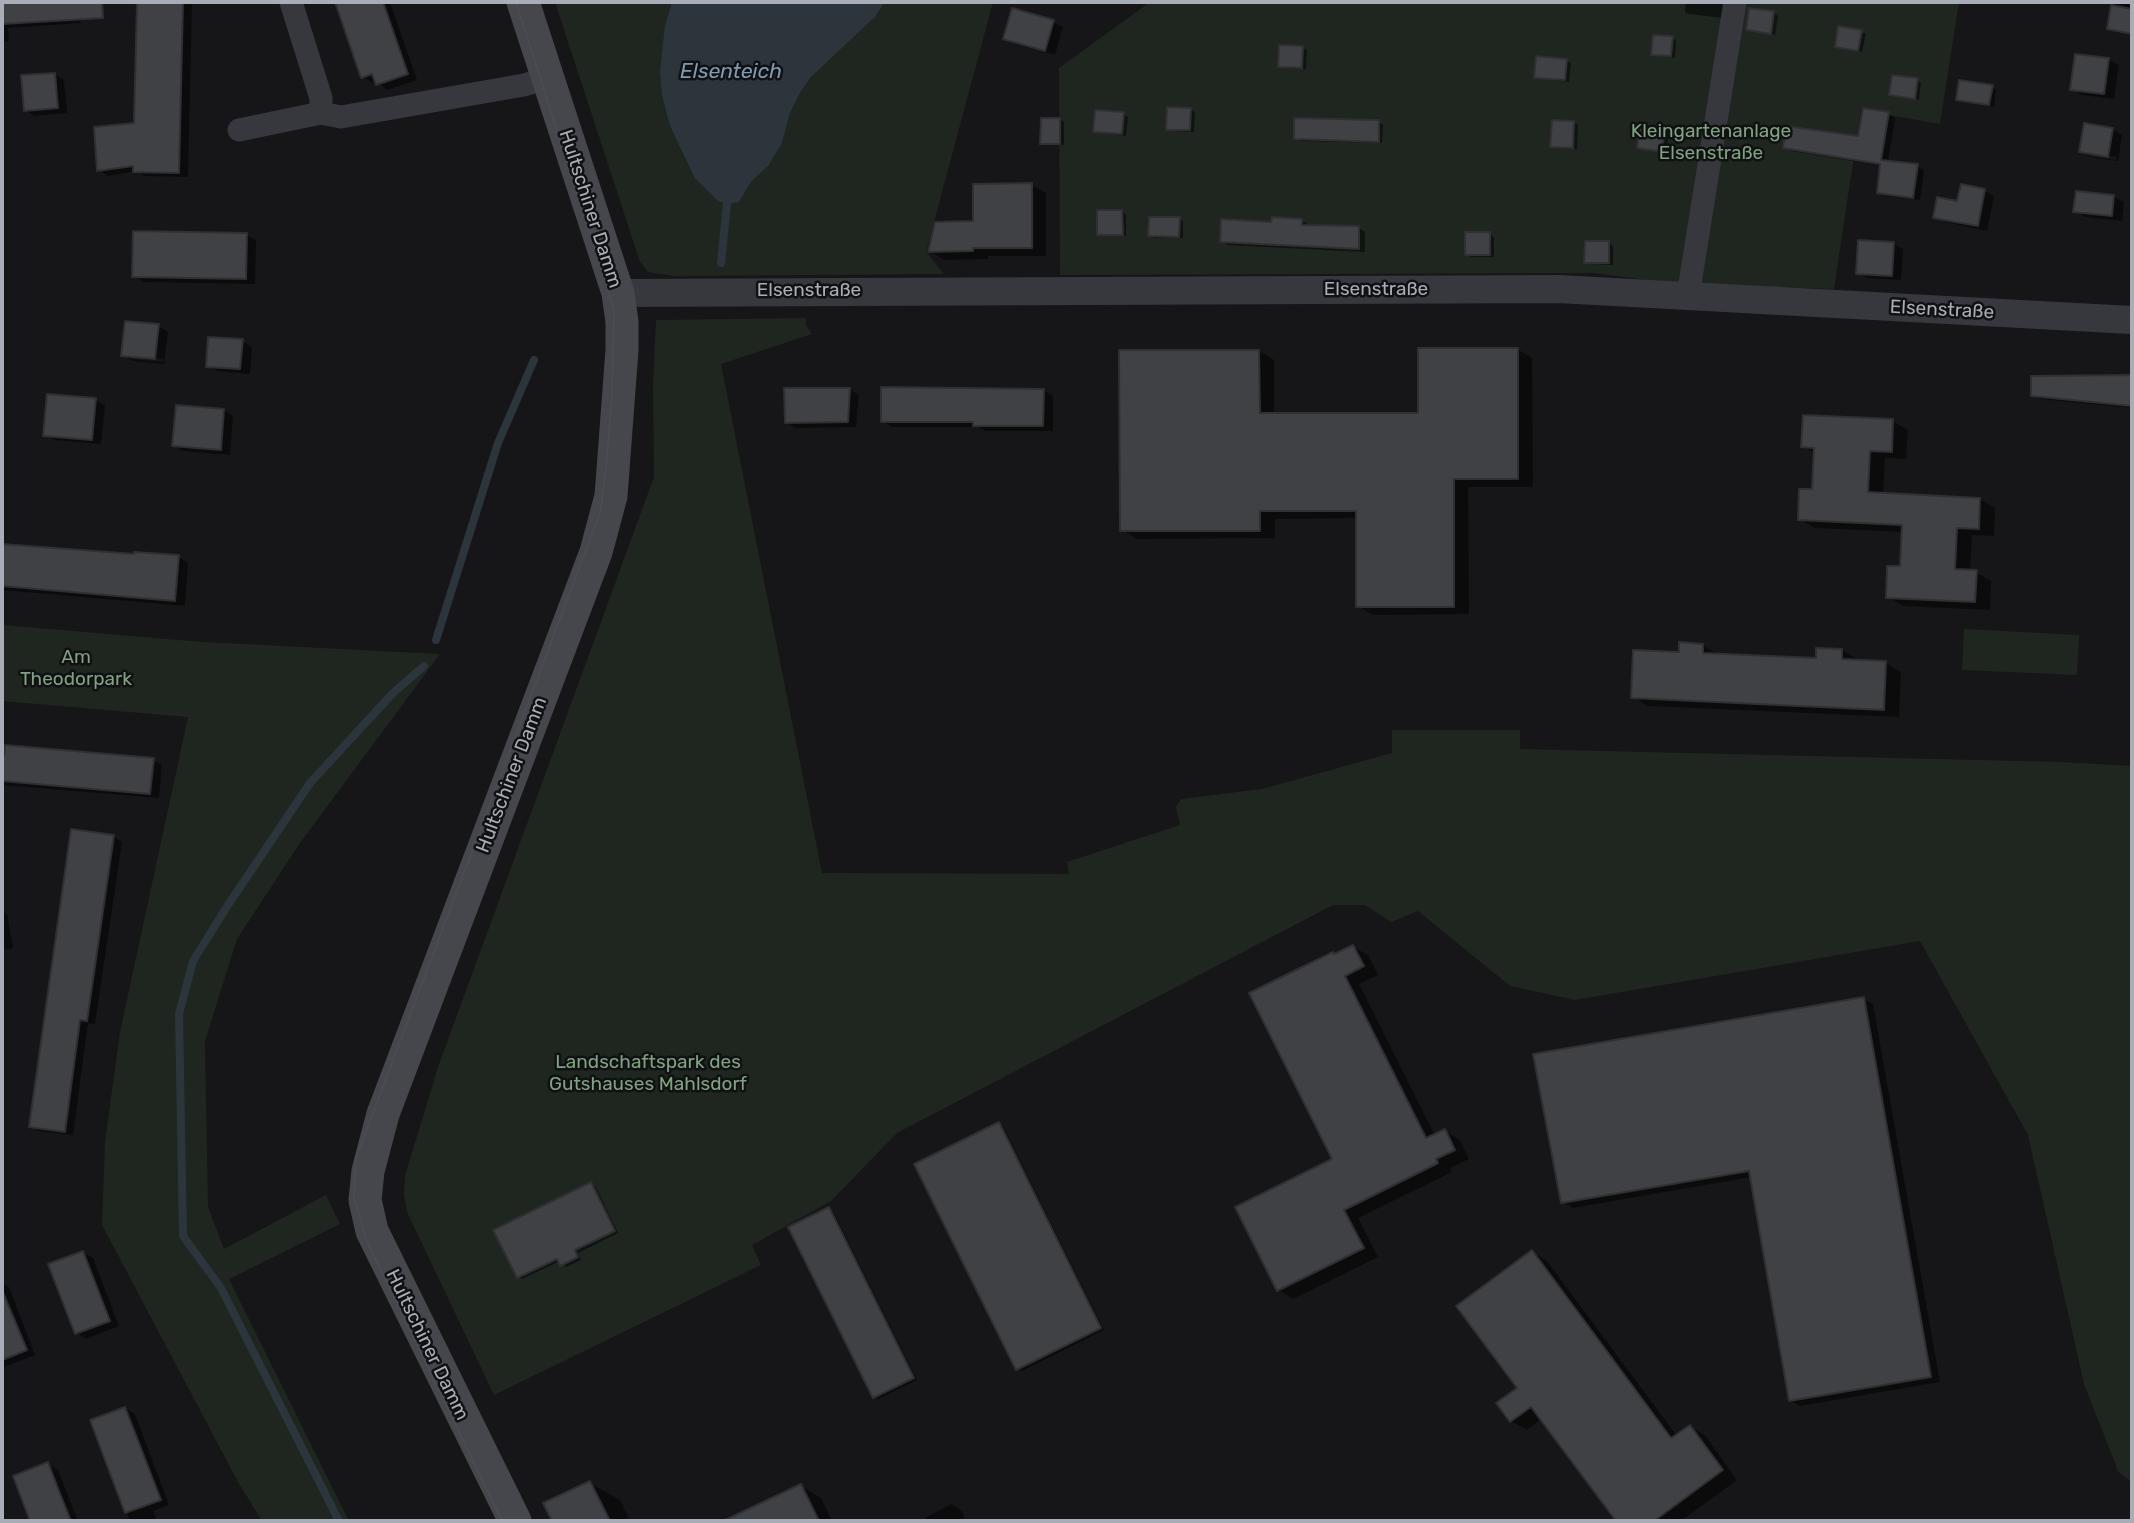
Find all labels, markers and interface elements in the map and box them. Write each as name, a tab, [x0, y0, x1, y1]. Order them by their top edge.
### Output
water label: Elsenteich	[680, 59, 782, 85]
park label: Kleingartenanlage Elsenstraße	[1631, 121, 1791, 165]
street label: Hultschiner Damm	[554, 127, 626, 291]
street label: Elsenstraße	[1324, 279, 1428, 301]
street label: Elsenstraße	[757, 280, 861, 302]
street label: Elsenstraße	[1889, 296, 1995, 324]
park label: Am Theodorpark	[20, 647, 132, 691]
street label: Hultschiner Damm	[472, 694, 552, 856]
park label: Landschaftspark des Gutshauses Mahlsdorf	[549, 1052, 747, 1096]
street label: Hultschiner Damm	[381, 1266, 473, 1424]

